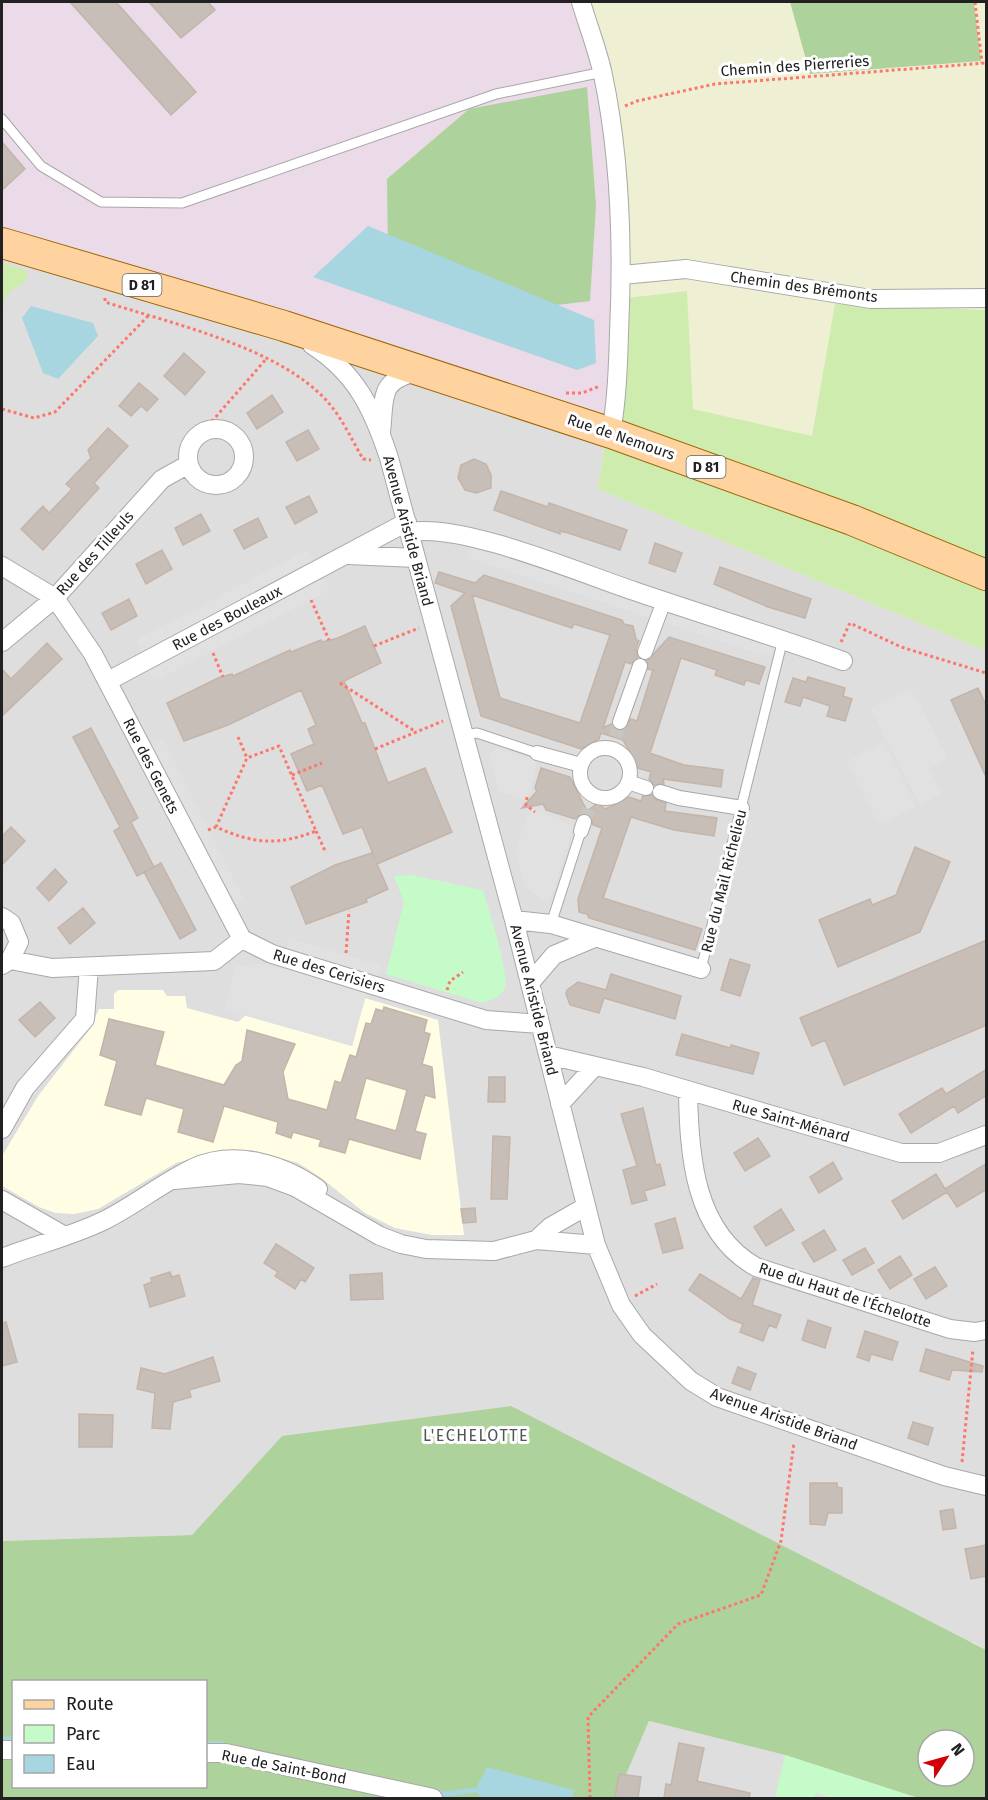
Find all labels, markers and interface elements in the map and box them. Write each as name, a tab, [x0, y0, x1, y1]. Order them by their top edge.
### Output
street label: Chemin des Pierreries	[720, 52, 870, 80]
street label: Chemin des Brémonts	[729, 268, 879, 306]
road number: D 81	[122, 274, 162, 296]
street label: Rue de Nemours	[565, 410, 677, 464]
street label: Avenue Aristide Briand	[379, 454, 437, 608]
road number: D 81	[686, 456, 726, 478]
street label: Rue des Tilleuls	[52, 507, 138, 599]
street label: Rue des Bouleaux	[169, 581, 285, 654]
street label: Rue des Genets	[119, 715, 183, 817]
street label: Rue du Mail Richelieu	[697, 807, 751, 955]
street label: Avenue Aristide Briand	[506, 923, 562, 1077]
street label: Rue des Cerisiers	[271, 945, 387, 997]
street label: Rue Saint-Ménard	[730, 1096, 852, 1146]
street label: Rue du Haut de l'Échelotte	[756, 1259, 934, 1331]
street label: Avenue Aristide Briand	[708, 1384, 860, 1454]
district label: L'ECHELOTTE	[423, 1426, 529, 1445]
legend	[12, 1680, 207, 1788]
text: Route	[66, 1693, 114, 1715]
text: Parc	[66, 1723, 101, 1745]
north arrow	[916, 1728, 976, 1788]
text: N	[947, 1740, 969, 1759]
street label: Rue de Saint-Bond	[220, 1746, 348, 1788]
text: Eau	[66, 1753, 96, 1775]

